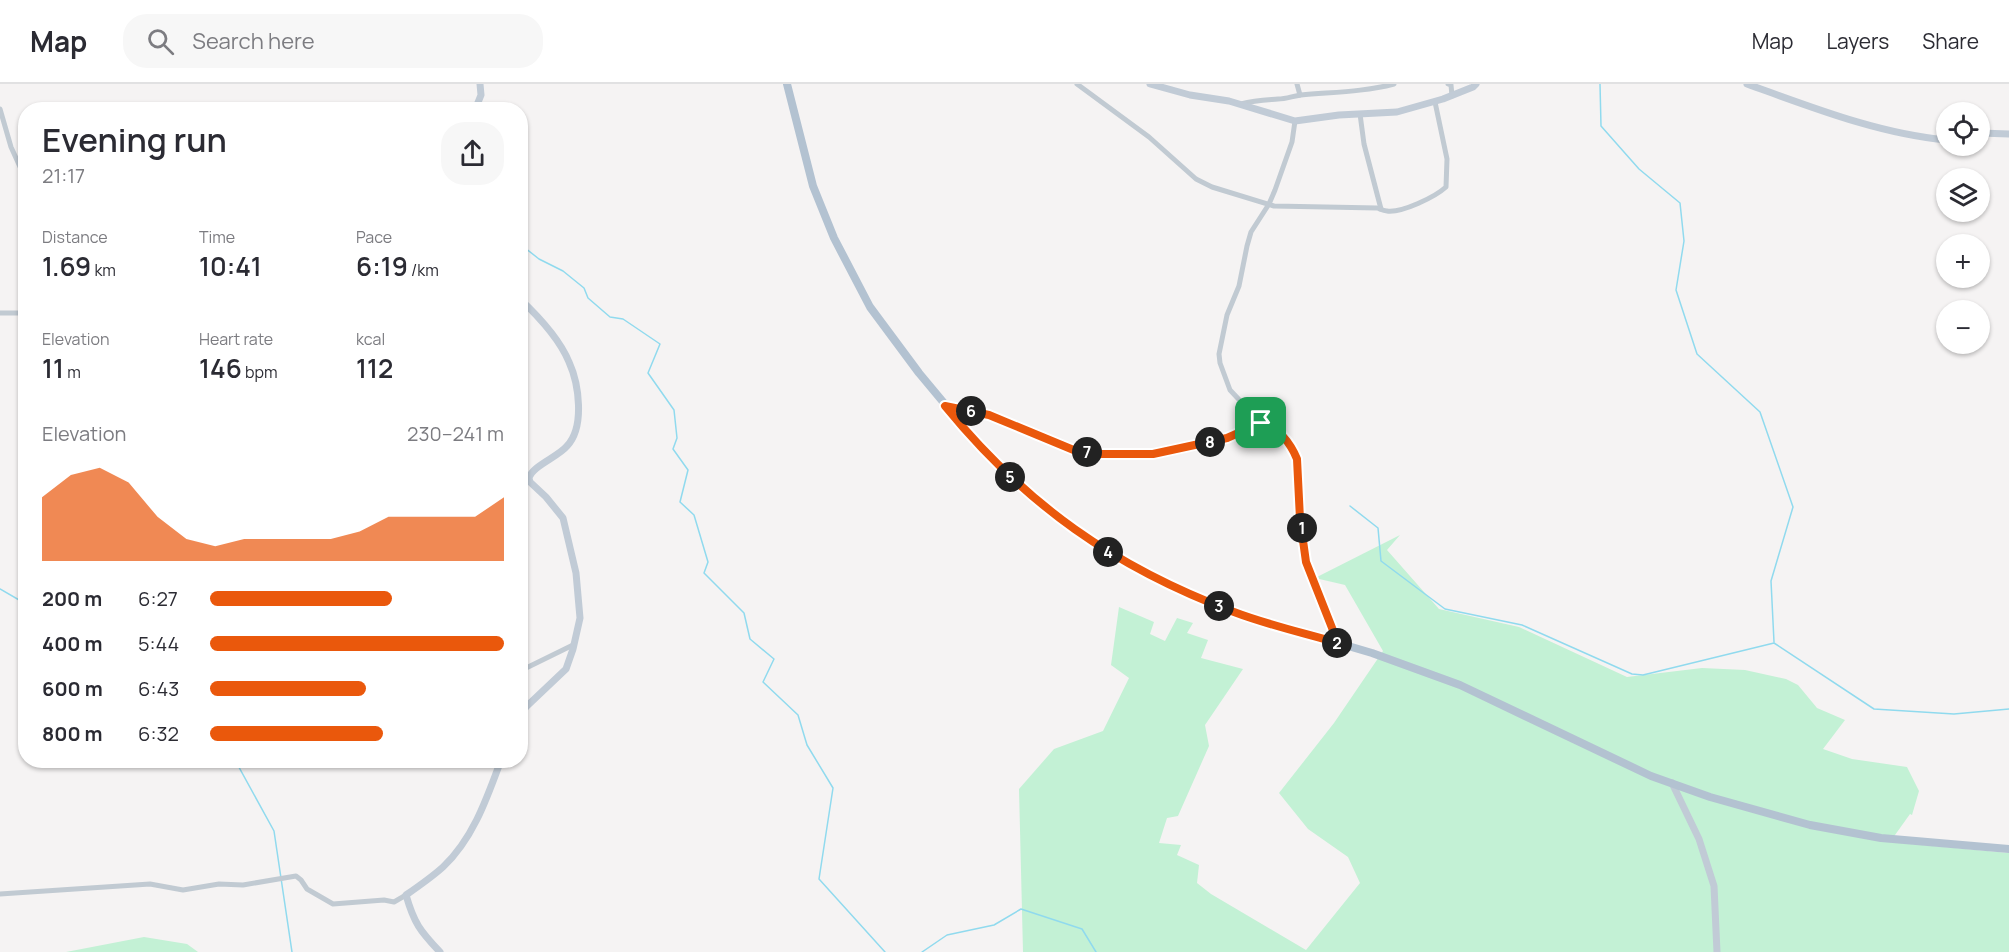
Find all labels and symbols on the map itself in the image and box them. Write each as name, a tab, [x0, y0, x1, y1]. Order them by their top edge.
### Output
pin: 6	[956, 396, 986, 426]
pin	[1235, 397, 1286, 448]
pin: 8	[1195, 427, 1225, 457]
pin: 7	[1072, 437, 1102, 467]
pin: 5	[995, 462, 1025, 492]
pin: 1	[1287, 513, 1317, 543]
pin: 4	[1093, 537, 1123, 567]
pin: 3	[1204, 591, 1234, 621]
pin: 2	[1322, 628, 1352, 658]

